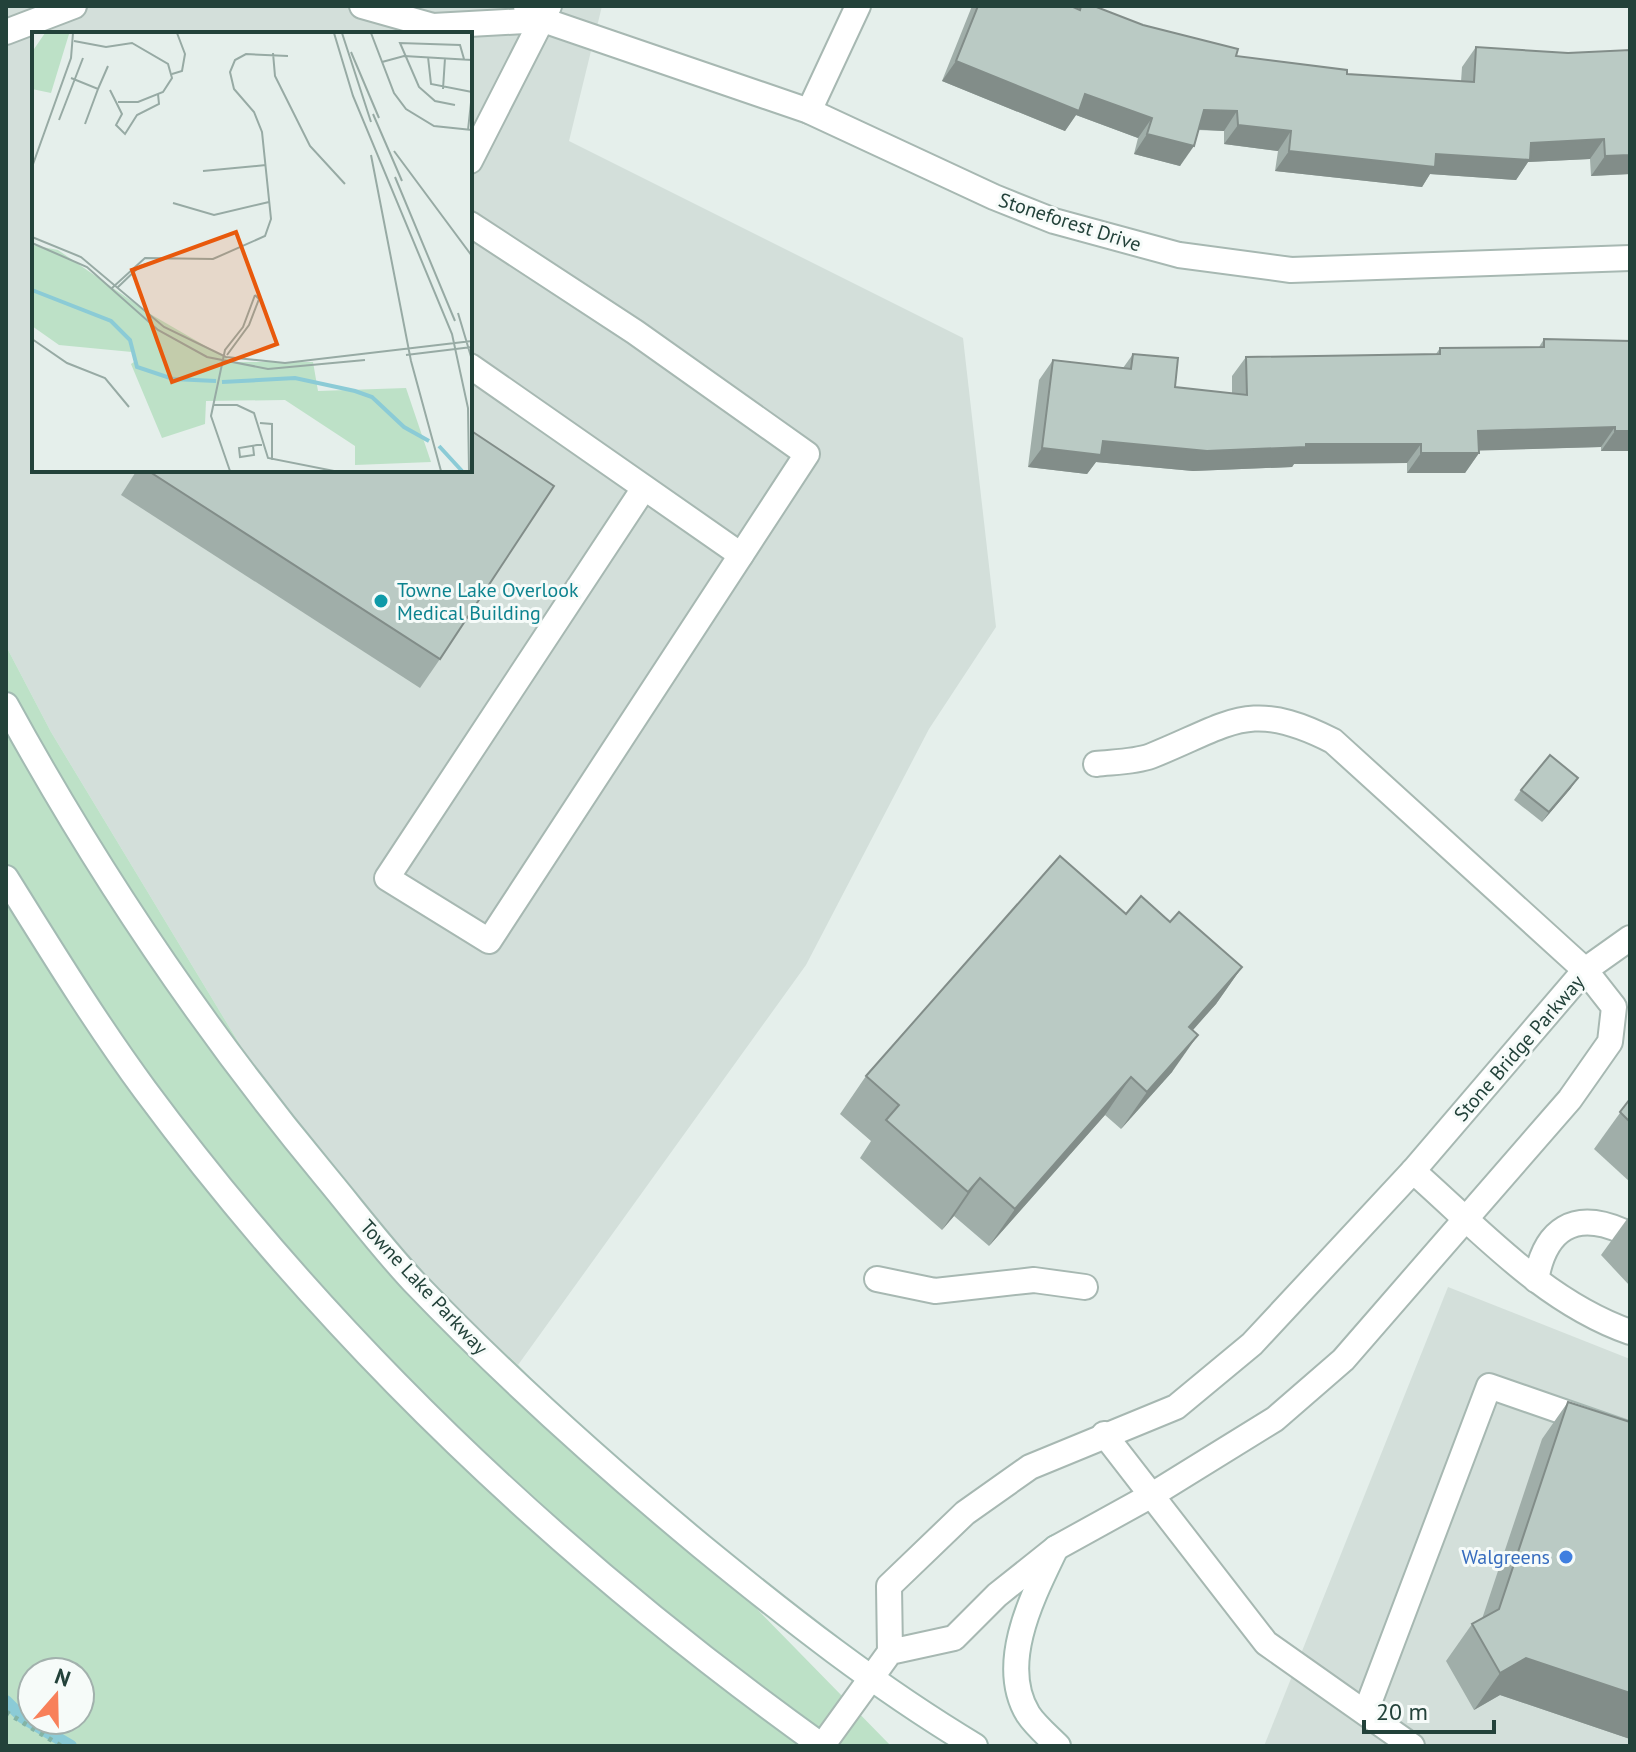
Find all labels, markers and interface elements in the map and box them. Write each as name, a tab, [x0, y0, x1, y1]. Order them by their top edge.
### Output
inset map	[32, 32, 472, 472]
street label: Stoneforest Drive	[996, 187, 1144, 257]
place label: Towne Lake Overlook Medical Building	[397, 577, 579, 626]
marker: Towne Lake Overlook Medical Building	[372, 592, 390, 610]
street label: Stone Bridge Parkway	[1448, 969, 1590, 1127]
street label: Towne Lake Parkway	[355, 1214, 494, 1361]
place label: Walgreens	[1462, 1544, 1550, 1570]
marker: Walgreens	[1557, 1548, 1575, 1566]
north arrow	[16, 1656, 96, 1736]
text: N	[51, 1662, 74, 1693]
scale bar	[1364, 1684, 1494, 1734]
text: 20 m	[1376, 1696, 1428, 1727]

